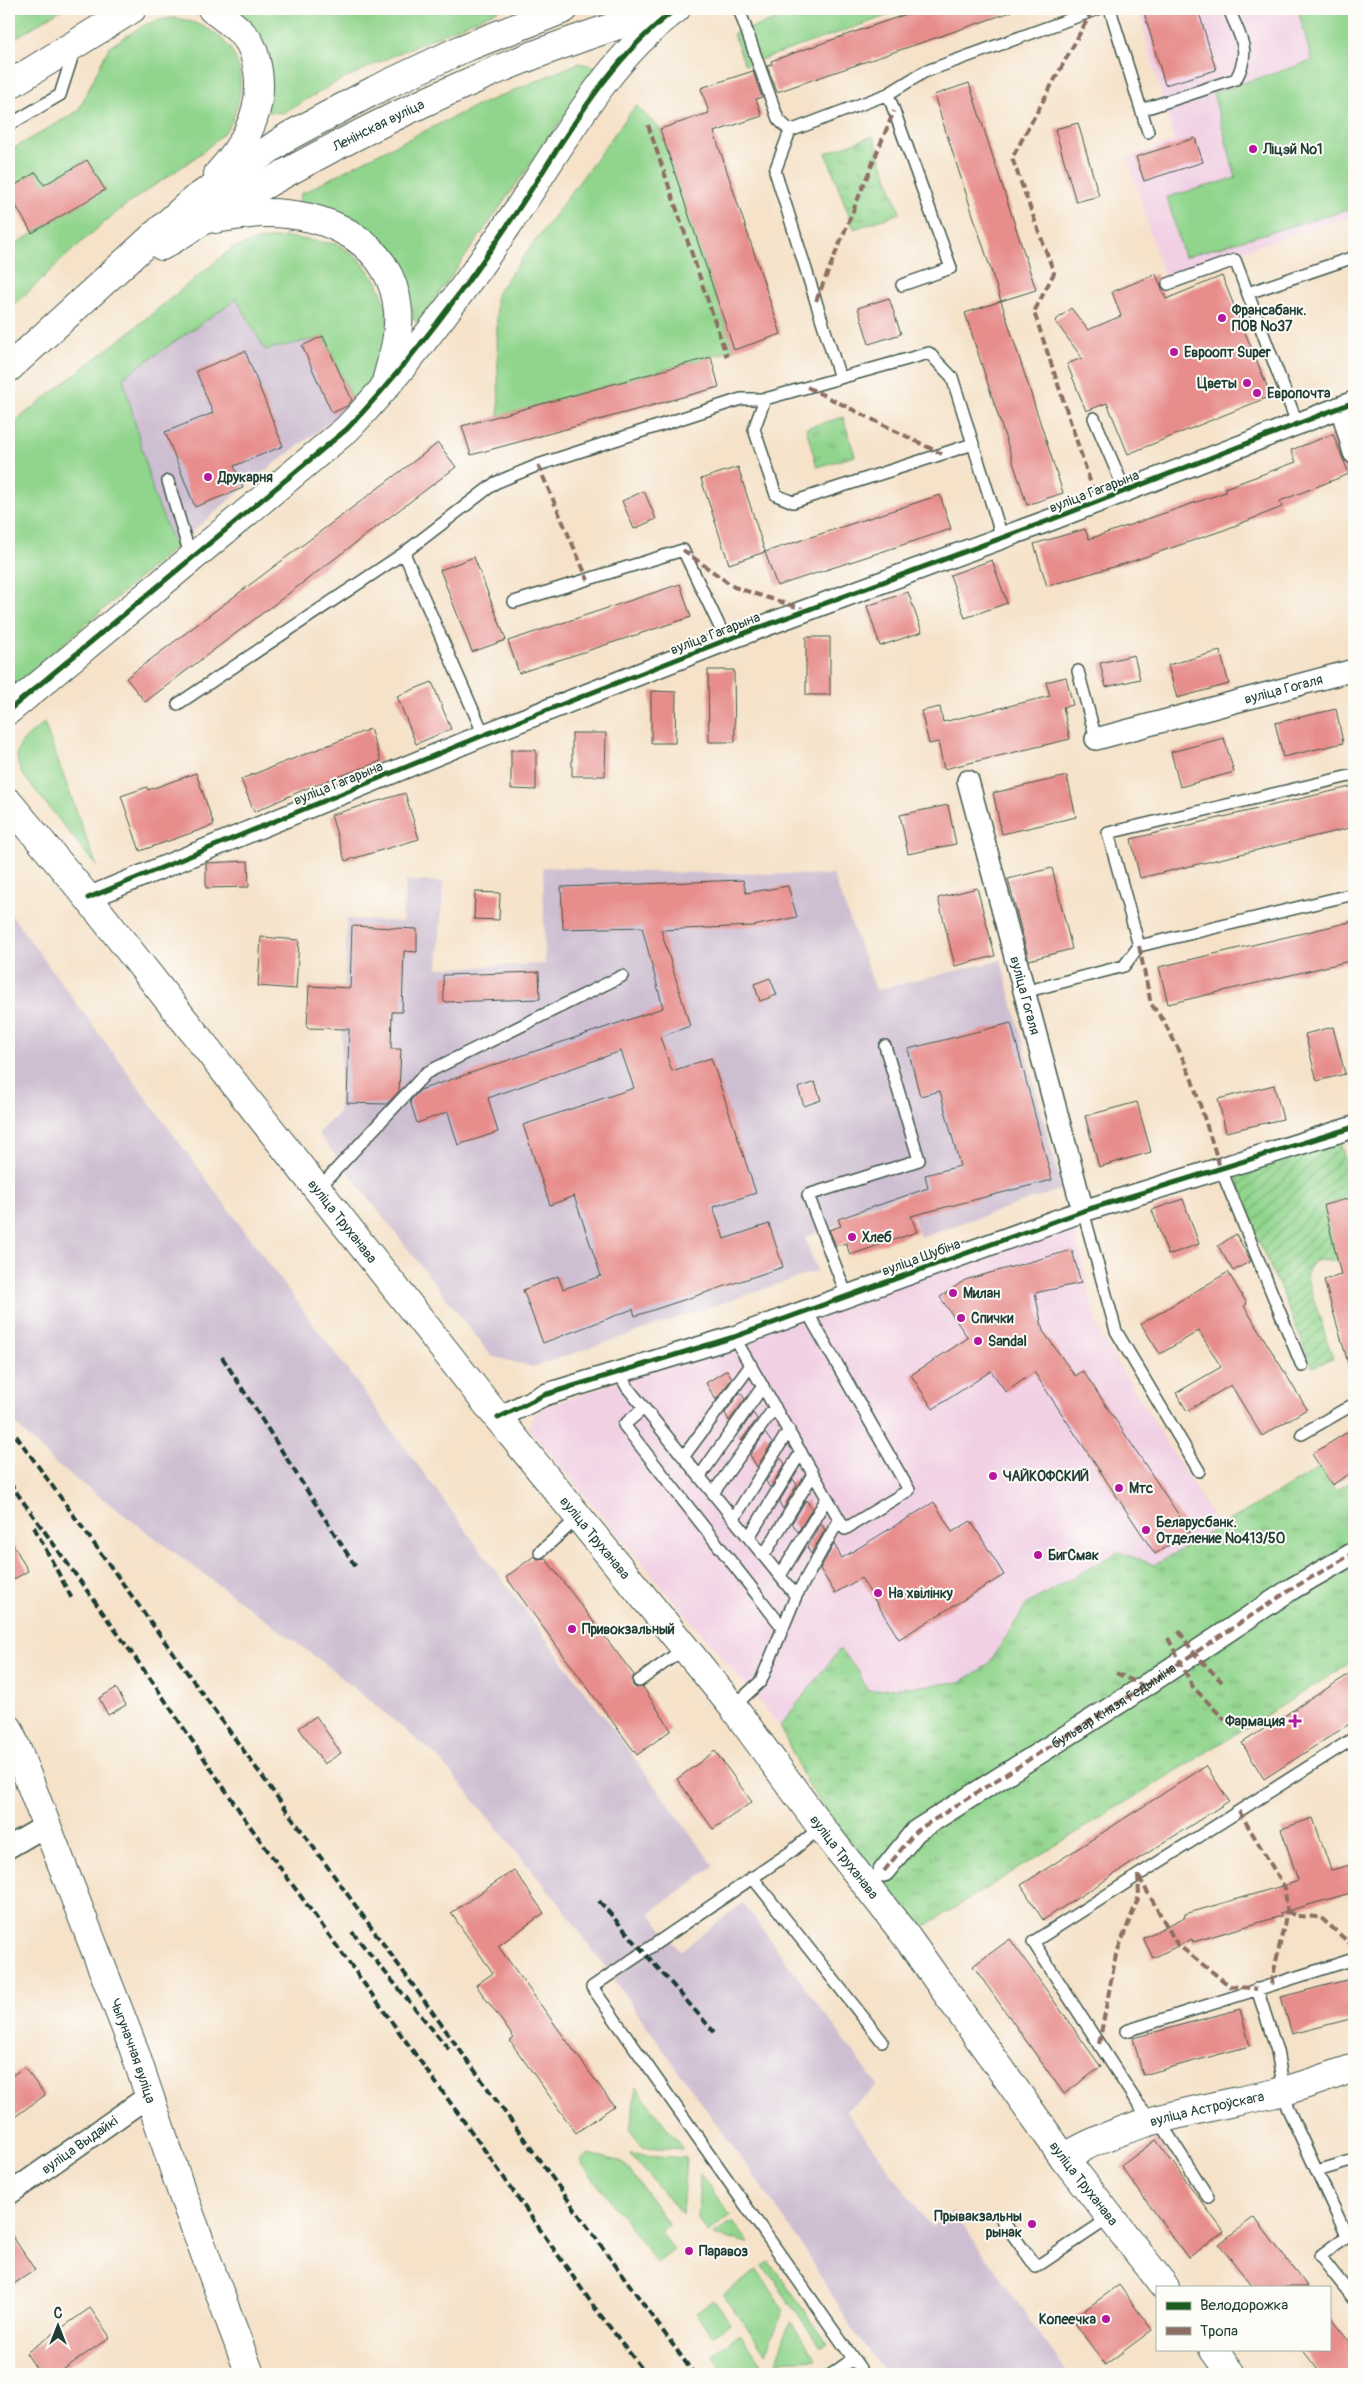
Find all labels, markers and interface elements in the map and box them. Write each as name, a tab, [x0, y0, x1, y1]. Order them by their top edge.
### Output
street label: Ленінская вуліца	[329, 96, 427, 156]
place label: Ліцэй №1	[1262, 141, 1322, 158]
marker: Ліцэй №1	[1247, 143, 1259, 155]
place label: Франсабанк. ПОВ №37	[1231, 302, 1307, 335]
marker: Франсабанк. ПОВ №37	[1216, 312, 1228, 324]
place label: Евроопт Super	[1184, 344, 1272, 361]
marker: Евроопт Super	[1168, 346, 1180, 358]
place label: Цветы	[1197, 375, 1237, 392]
marker: Цветы	[1241, 377, 1253, 389]
place label: Европочта	[1267, 385, 1331, 402]
marker: Европочта	[1251, 387, 1263, 399]
street label: вуліца Гагарына	[1047, 467, 1141, 516]
place label: Друкарня	[217, 469, 273, 486]
marker: Друкарня	[202, 471, 214, 483]
street label: вуліца Гагарына	[668, 609, 762, 658]
street label: вуліца Гогаля	[1242, 671, 1325, 708]
street label: вуліца Гагарына	[291, 758, 385, 809]
street label: вуліца Гогаля	[1006, 954, 1043, 1037]
street label: вуліца Труханава	[304, 1176, 381, 1267]
place label: Хлеб	[862, 1229, 892, 1246]
marker: Хлеб	[846, 1231, 858, 1243]
street label: вуліца Шубіна	[879, 1235, 963, 1280]
place label: Милан	[963, 1285, 1000, 1302]
marker: Милан	[947, 1287, 959, 1299]
place label: Спички	[971, 1310, 1014, 1327]
marker: Спички	[955, 1312, 967, 1324]
place label: Sandal	[988, 1333, 1027, 1350]
marker: Sandal	[972, 1335, 984, 1347]
place label: ЧАЙКОФСКИЙ	[1003, 1468, 1089, 1485]
marker: ЧАЙКОФСКИЙ	[987, 1470, 999, 1482]
place label: Мтс	[1129, 1480, 1153, 1497]
marker: Мтс	[1113, 1482, 1125, 1494]
street label: вуліца Труханава	[556, 1493, 634, 1583]
place label: Беларусбанк. Отделение №413/50	[1156, 1514, 1286, 1547]
marker: Беларусбанк. Отделение №413/50	[1140, 1524, 1152, 1536]
place label: БигСмак	[1048, 1547, 1099, 1564]
marker: БигСмак	[1032, 1549, 1044, 1561]
place label: На хвілінку	[888, 1585, 953, 1602]
marker: На хвілінку	[872, 1587, 884, 1599]
place label: Привокзальный	[582, 1621, 675, 1638]
marker: Привокзальный	[566, 1623, 578, 1635]
street label: бульвар Князя Гедыміна	[1048, 1660, 1179, 1753]
place label: Фармация	[1224, 1713, 1285, 1730]
marker: Фармация	[1289, 1715, 1301, 1727]
street label: вуліца Труханава	[806, 1812, 882, 1903]
street label: Чыгуначная вуліца	[106, 1996, 159, 2105]
street label: вуліца Астроўскага	[1148, 2088, 1266, 2130]
street label: вуліца Выдайкі	[38, 2112, 122, 2178]
street label: вуліца Труханава	[1046, 2138, 1122, 2229]
place label: Прывакзальны рынак	[934, 2208, 1022, 2241]
marker: Прывакзальны рынак	[1026, 2218, 1038, 2230]
place label: Паравоз	[699, 2243, 748, 2260]
marker: Паравоз	[683, 2245, 695, 2257]
legend	[1156, 2286, 1330, 2350]
text: Велодорожка	[1200, 2296, 1288, 2315]
north arrow	[32, 2300, 82, 2350]
text: С	[54, 2305, 63, 2322]
place label: Копеечка	[1039, 2311, 1096, 2328]
marker: Копеечка	[1100, 2313, 1112, 2325]
text: Тропа	[1200, 2322, 1238, 2341]

